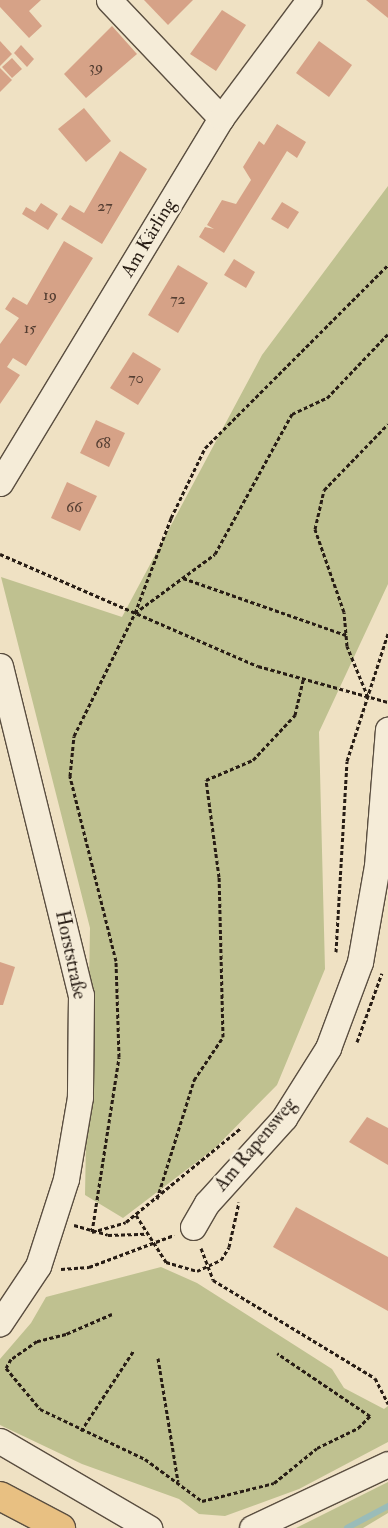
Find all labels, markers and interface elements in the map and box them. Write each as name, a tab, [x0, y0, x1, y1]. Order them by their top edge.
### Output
house number: 39	[89, 57, 103, 77]
street label: Am Kärling	[117, 194, 181, 282]
house number: 27	[97, 196, 113, 216]
house number: 19	[43, 285, 57, 305]
house number: 72	[170, 289, 186, 309]
house number: 15	[24, 318, 36, 338]
house number: 70	[128, 368, 144, 388]
house number: 68	[95, 433, 111, 453]
house number: 66	[66, 497, 82, 517]
street label: Horststraße	[49, 909, 91, 1001]
street label: Am Rapensweg	[210, 1094, 302, 1196]

